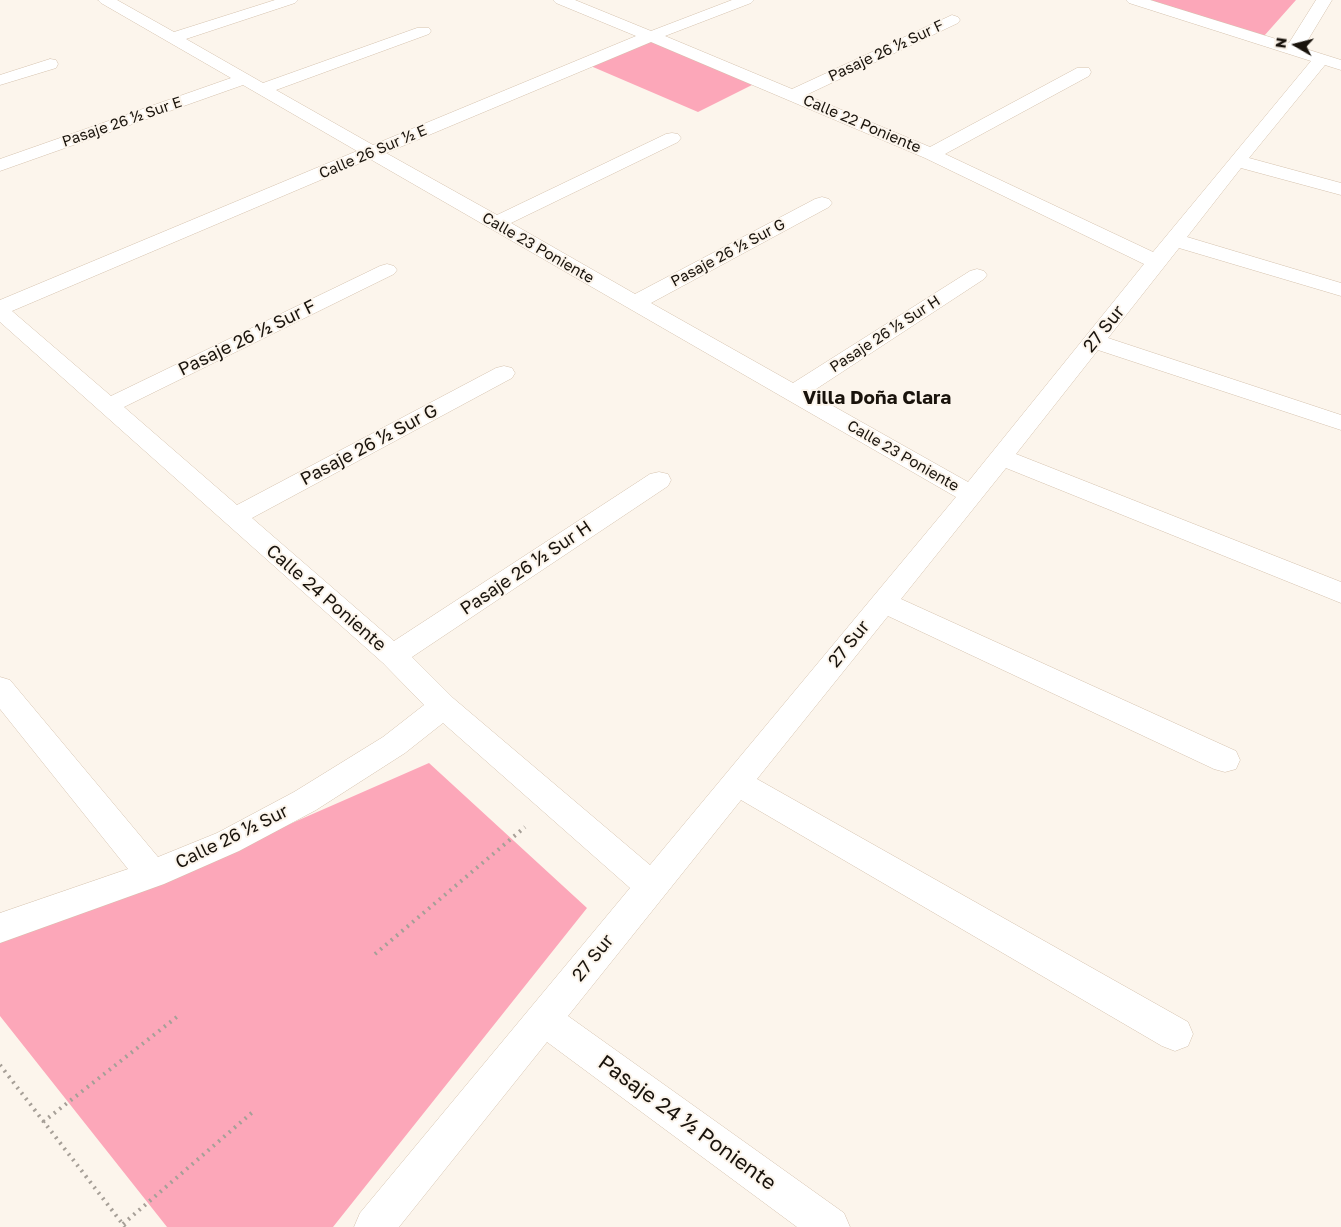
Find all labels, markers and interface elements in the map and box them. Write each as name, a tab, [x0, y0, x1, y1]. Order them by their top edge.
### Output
street label: Pasaje 26 ½ Sur F	[825, 16, 947, 86]
north arrow	[1271, 20, 1321, 70]
text: N	[1271, 36, 1290, 49]
street label: Calle 22 Poniente	[800, 91, 924, 157]
street label: Pasaje 26 ½ Sur E	[60, 93, 184, 151]
street label: Calle 26 Sur ½ E	[316, 121, 430, 183]
street label: Calle 23 Poniente	[479, 209, 597, 287]
street label: Pasaje 26 ½ Sur G	[668, 215, 788, 291]
street label: Pasaje 26 ½ Sur H	[826, 292, 944, 376]
street label: Pasaje 26 ½ Sur F	[175, 295, 319, 381]
street label: 27 Sur	[1079, 301, 1129, 357]
district label: Villa Doña Clara	[803, 387, 951, 409]
street label: Pasaje 26 ½ Sur G	[297, 400, 441, 490]
street label: Calle 23 Poniente	[844, 417, 962, 495]
street label: Pasaje 26 ½ Sur H	[456, 516, 596, 620]
street label: Calle 24 Poniente	[262, 540, 390, 656]
street label: 27 Sur	[824, 616, 874, 672]
street label: Calle 26 ½ Sur	[172, 800, 292, 874]
street label: 27 Sur	[568, 930, 618, 986]
street label: Pasaje 24 ½ Poniente	[593, 1050, 781, 1196]

